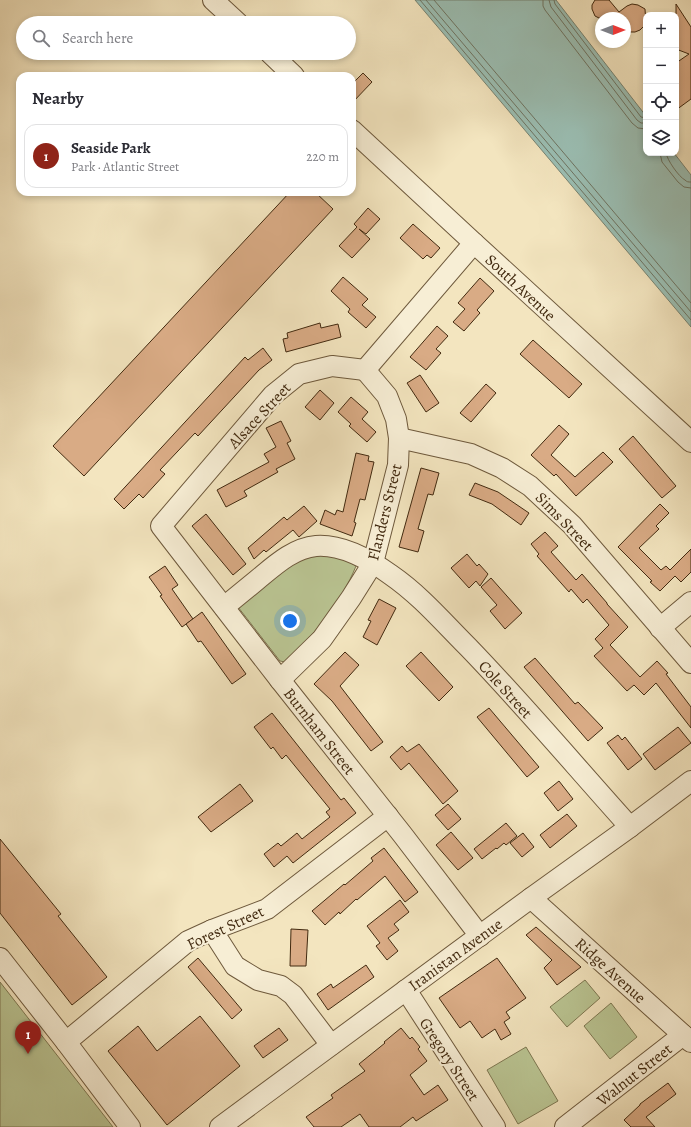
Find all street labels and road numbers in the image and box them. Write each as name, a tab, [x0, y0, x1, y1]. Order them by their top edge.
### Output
street label: South Avenue	[480, 249, 561, 326]
street label: Alsace Street	[223, 378, 296, 454]
street label: Flanders Street	[362, 461, 408, 563]
street label: Sims Street	[530, 487, 598, 556]
street label: Cole Street	[473, 656, 537, 724]
street label: Burnham Street	[278, 683, 360, 780]
street label: Forest Street	[183, 900, 268, 955]
street label: Iranistan Avenue	[404, 913, 507, 996]
street label: Ridge Avenue	[570, 933, 651, 1009]
street label: Gregory Street	[414, 1014, 484, 1106]
street label: Walnut Street	[592, 1038, 677, 1112]

